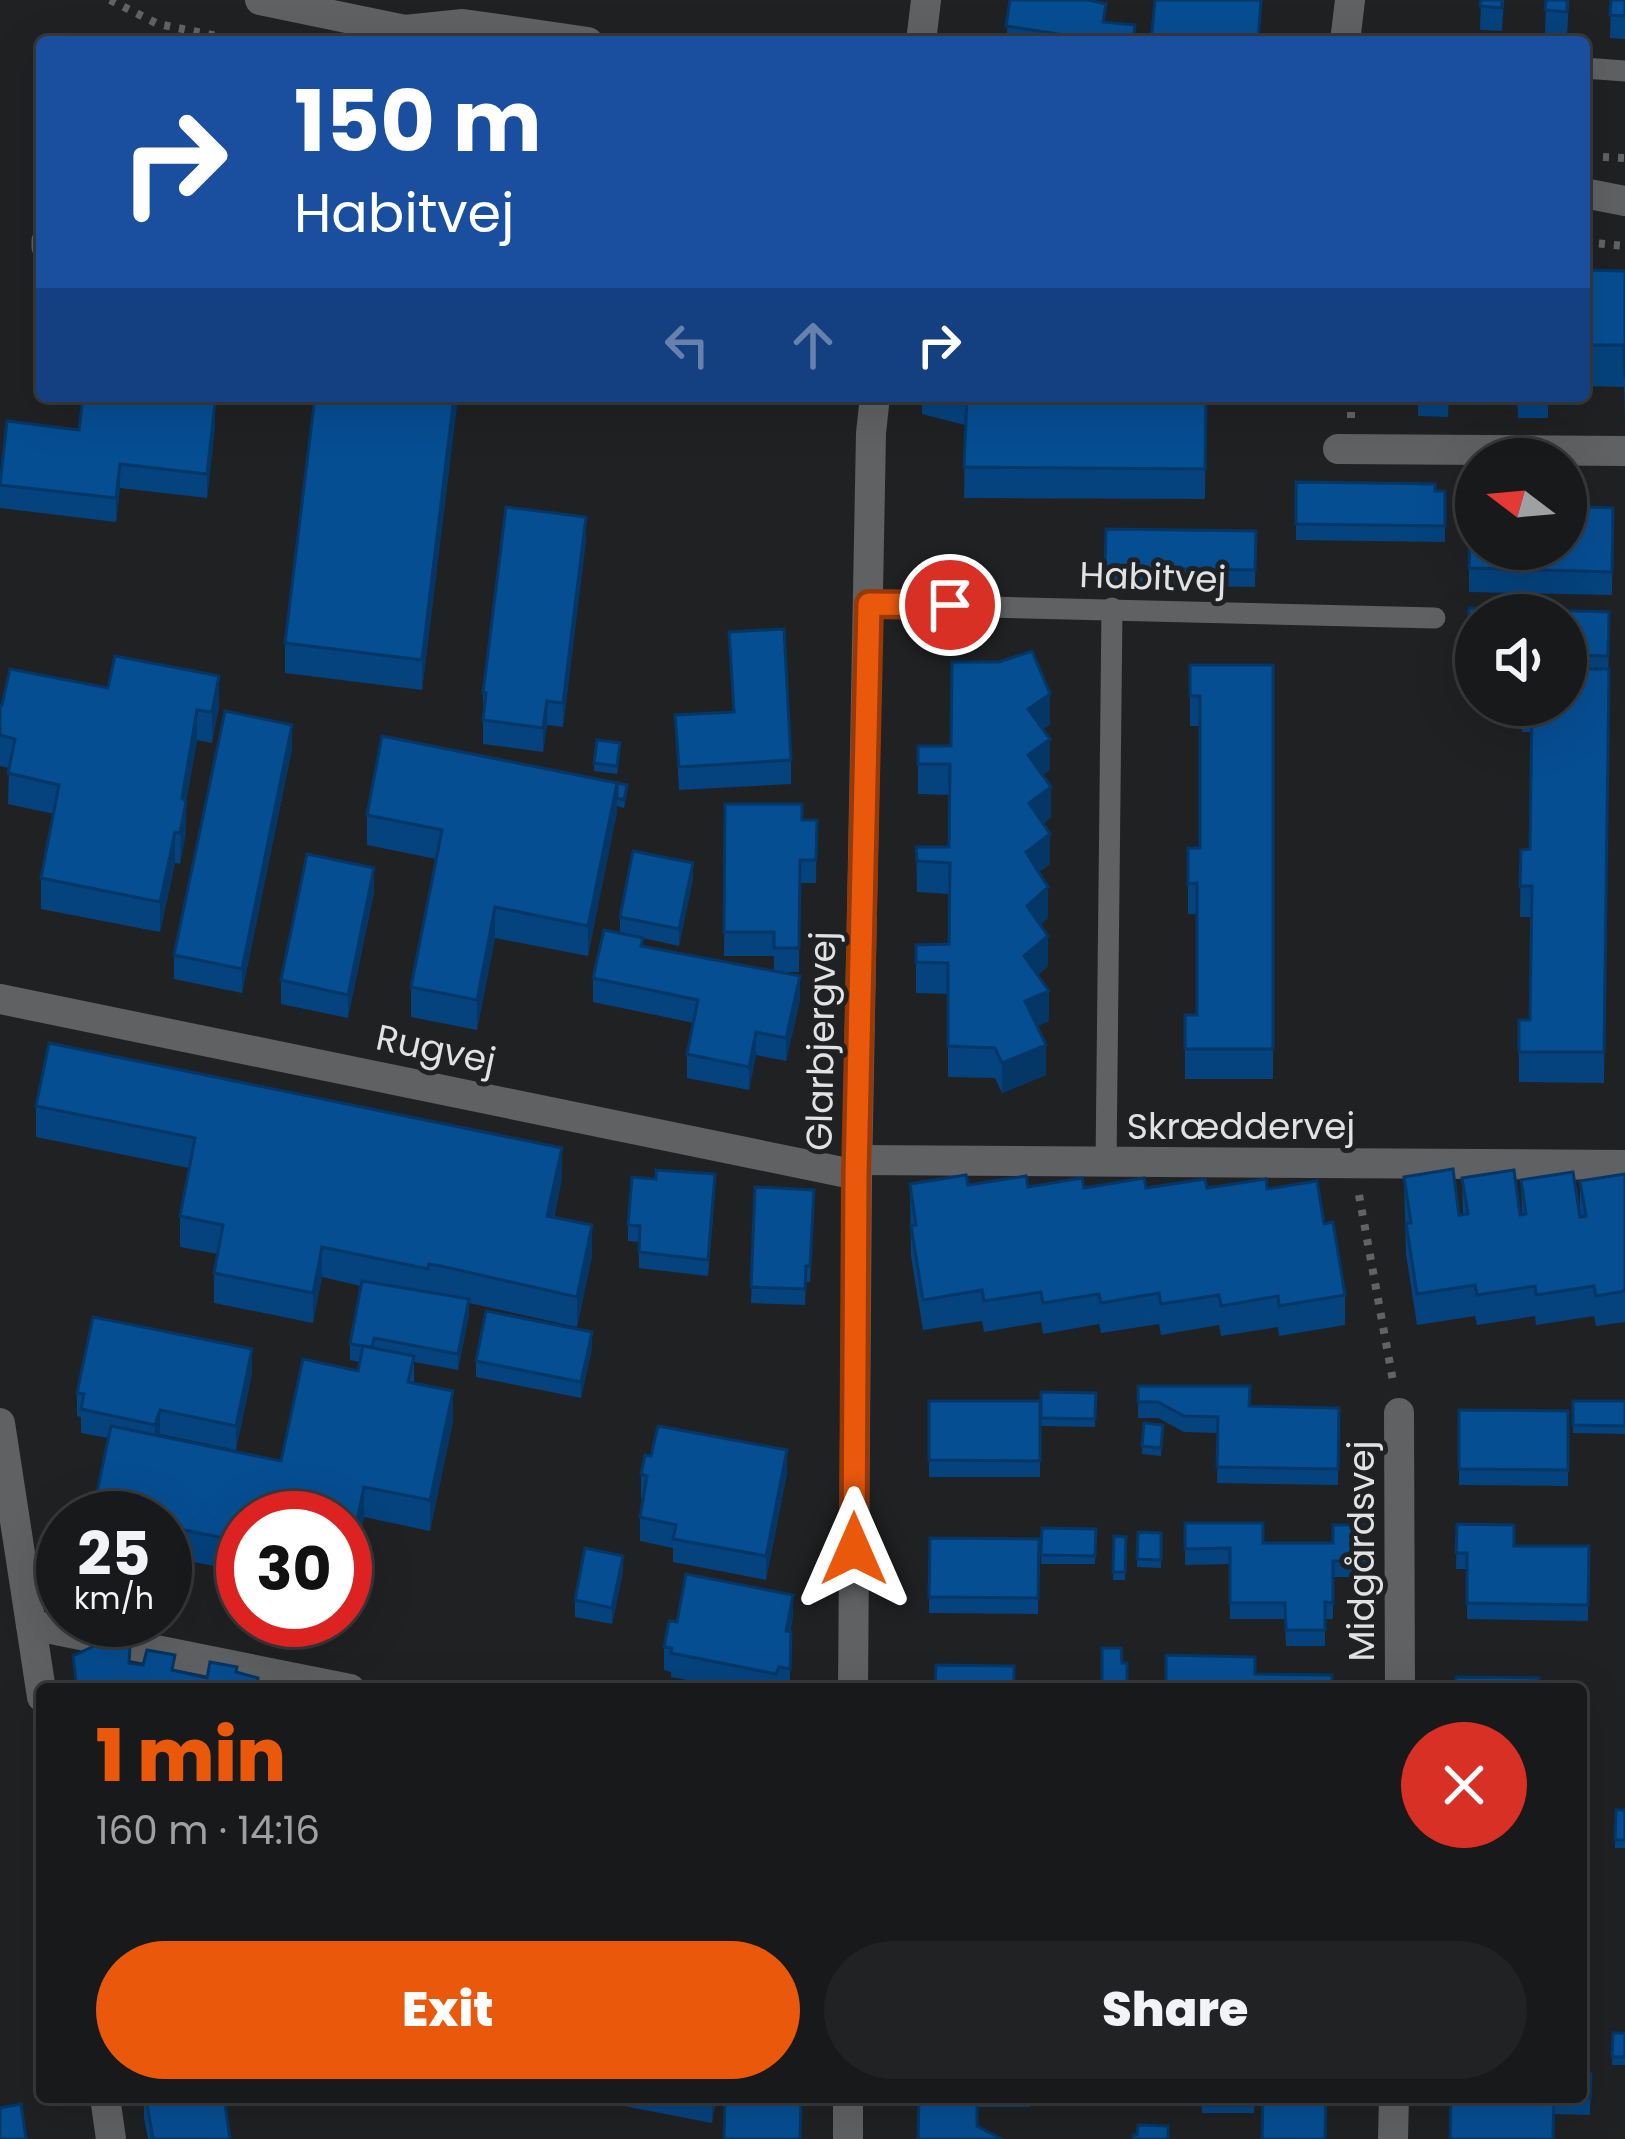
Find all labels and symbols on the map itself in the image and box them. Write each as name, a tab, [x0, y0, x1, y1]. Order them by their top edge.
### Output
north arrow	[1455, 438, 1587, 570]
street label: Habitvej	[1079, 549, 1227, 605]
pin	[899, 554, 1001, 656]
street label: Glarbjergvej	[794, 931, 848, 1151]
street label: Rugvej	[372, 1012, 500, 1086]
street label: Skræddervej	[1127, 1101, 1355, 1152]
street label: Midgårdsvej	[1336, 1441, 1387, 1661]
position arrow	[791, 1486, 917, 1612]
speed limit sign: 30	[216, 1491, 372, 1647]

